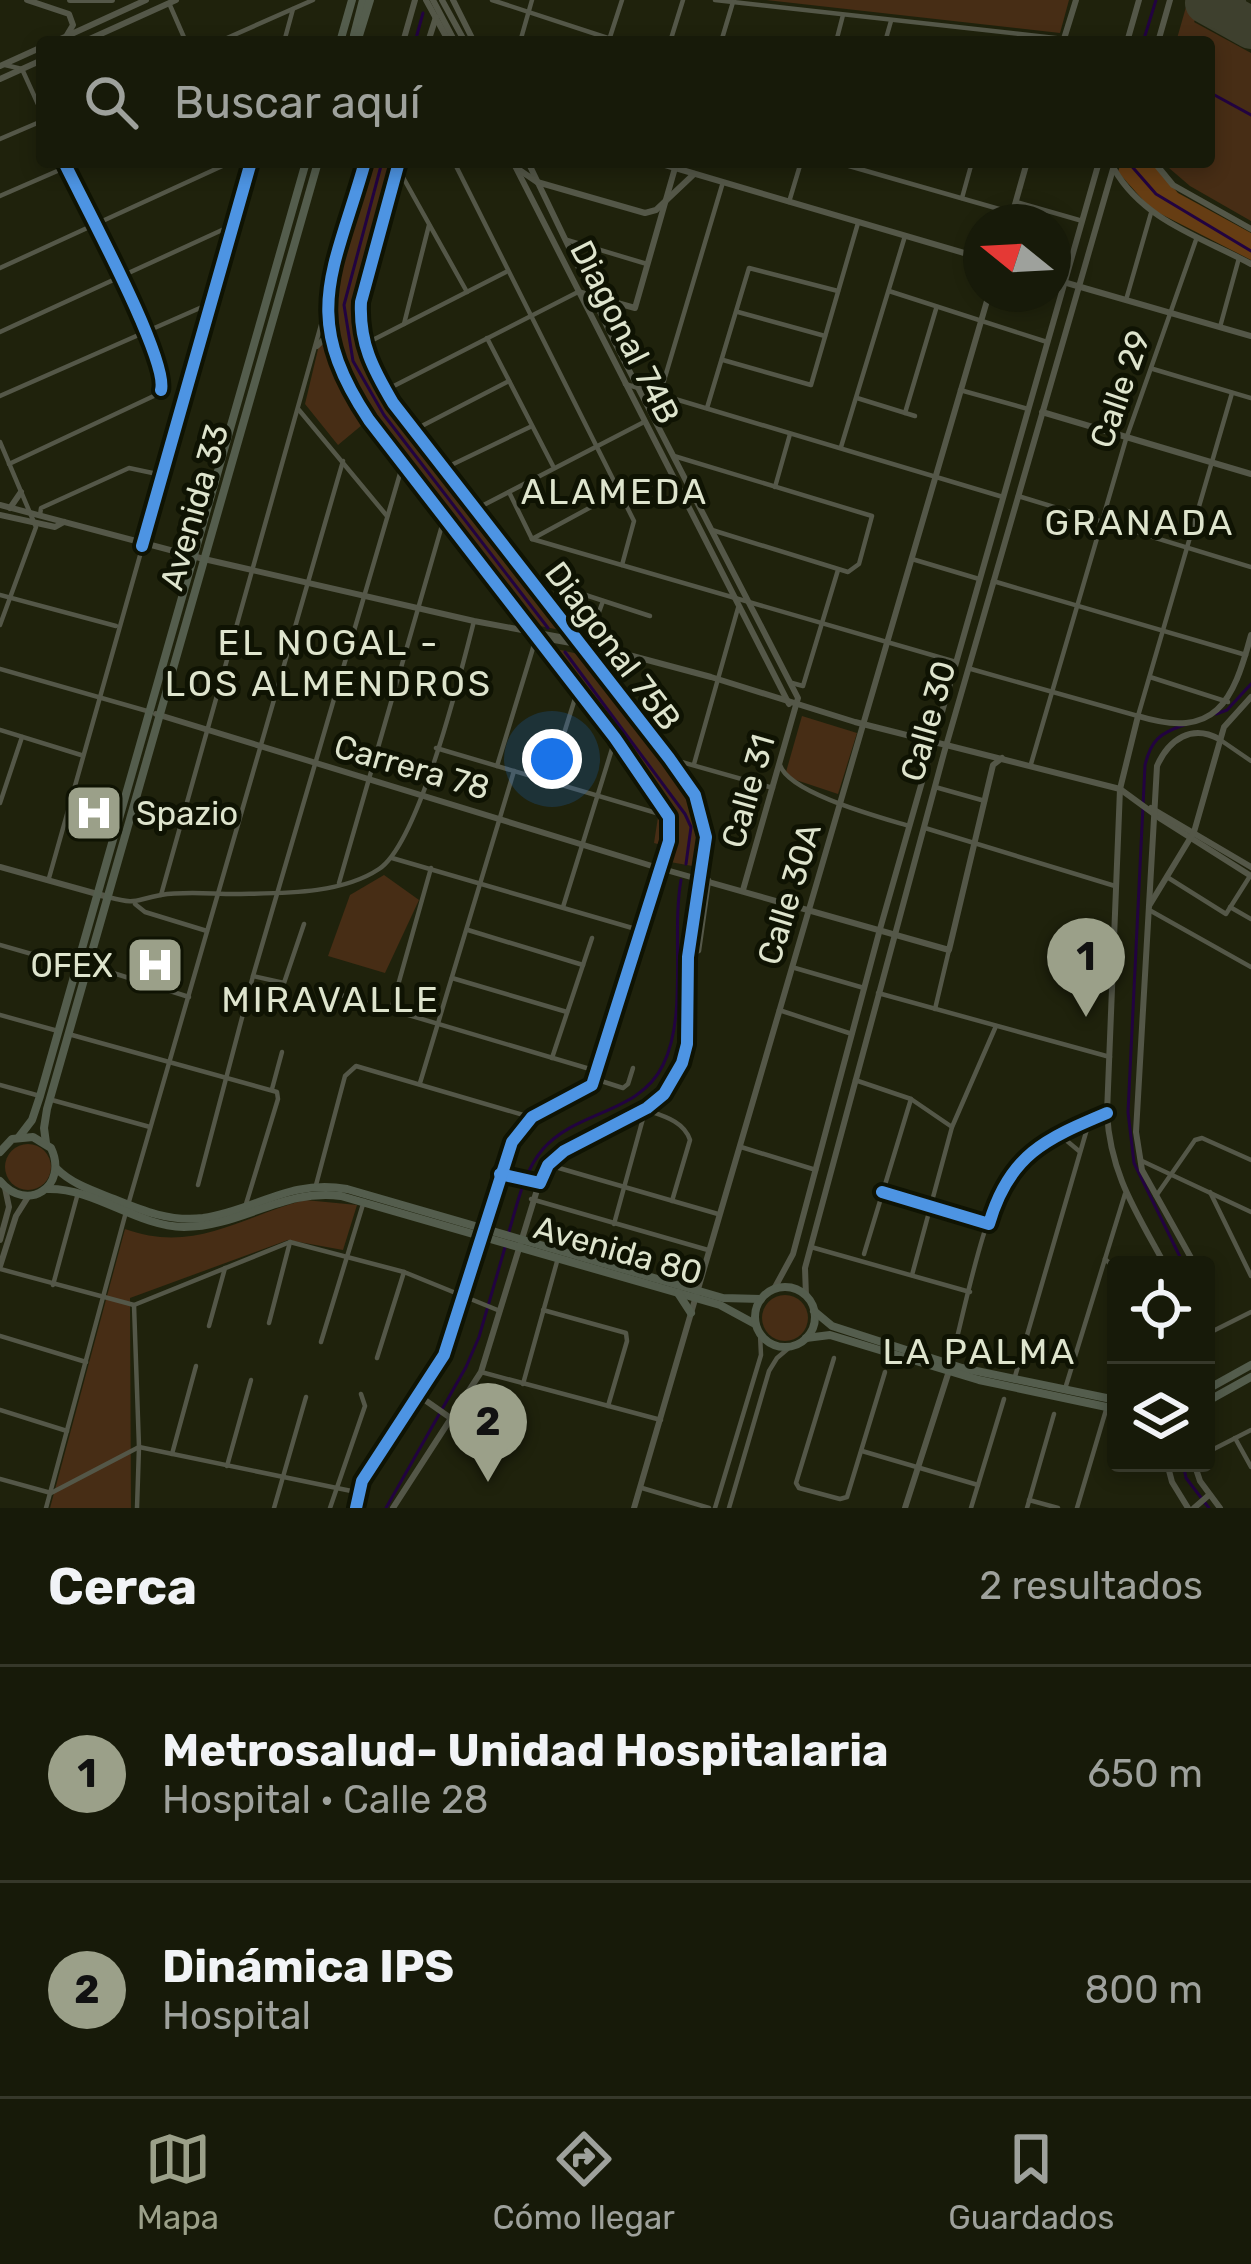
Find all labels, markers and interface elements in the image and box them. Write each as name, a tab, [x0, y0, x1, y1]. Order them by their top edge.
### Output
search box	[36, 36, 1215, 168]
icon: search	[78, 69, 144, 135]
text: Buscar aquí	[174, 76, 421, 129]
north arrow	[963, 204, 1071, 312]
street label: Diagonal 74B	[562, 234, 688, 430]
street label: Calle 29	[1082, 325, 1158, 453]
street label: Avenida 33	[152, 420, 236, 594]
district label: ALAMEDA	[521, 470, 709, 513]
district label: GRANADA	[1045, 501, 1235, 544]
street label: Diagonal 75B	[537, 554, 689, 738]
district label: EL NOGAL - LOS ALMENDROS	[165, 621, 493, 705]
street label: Calle 30	[892, 656, 964, 786]
street label: Carrera 78	[330, 726, 494, 808]
your location	[522, 729, 582, 789]
street label: Calle 31	[713, 730, 783, 852]
hospital icon: Spazio	[63, 782, 125, 844]
place label: Spazio	[136, 794, 238, 833]
street label: Calle 30A	[749, 819, 829, 969]
pin: 1	[1047, 918, 1125, 1017]
hospital icon: OFEX	[124, 934, 186, 996]
place label: OFEX	[31, 946, 113, 985]
district label: MIRAVALLE	[221, 978, 441, 1021]
street label: Avenida 80	[529, 1207, 707, 1293]
map controls	[1107, 1256, 1215, 1472]
button: locate	[1107, 1256, 1215, 1364]
district label: LA PALMA	[882, 1330, 1078, 1373]
button: layers	[1107, 1364, 1215, 1472]
pin: 2	[449, 1383, 527, 1482]
text: Cerca	[48, 1556, 197, 1617]
text: 2 resultados	[979, 1563, 1203, 1609]
text: Metrosalud- Unidad Hospitalaria	[162, 1724, 889, 1777]
text: 1	[77, 1751, 97, 1797]
text: 650 m	[1087, 1751, 1203, 1797]
text: Hospital · Calle 28	[162, 1777, 489, 1823]
text: Dinámica IPS	[162, 1940, 454, 1993]
text: 2	[74, 1967, 100, 2013]
text: 800 m	[1084, 1967, 1203, 2013]
text: Hospital	[162, 1993, 311, 2039]
tab: Mapa	[137, 2126, 219, 2237]
tab: Cómo llegar	[493, 2126, 675, 2237]
tab: Guardados	[948, 2126, 1114, 2237]

